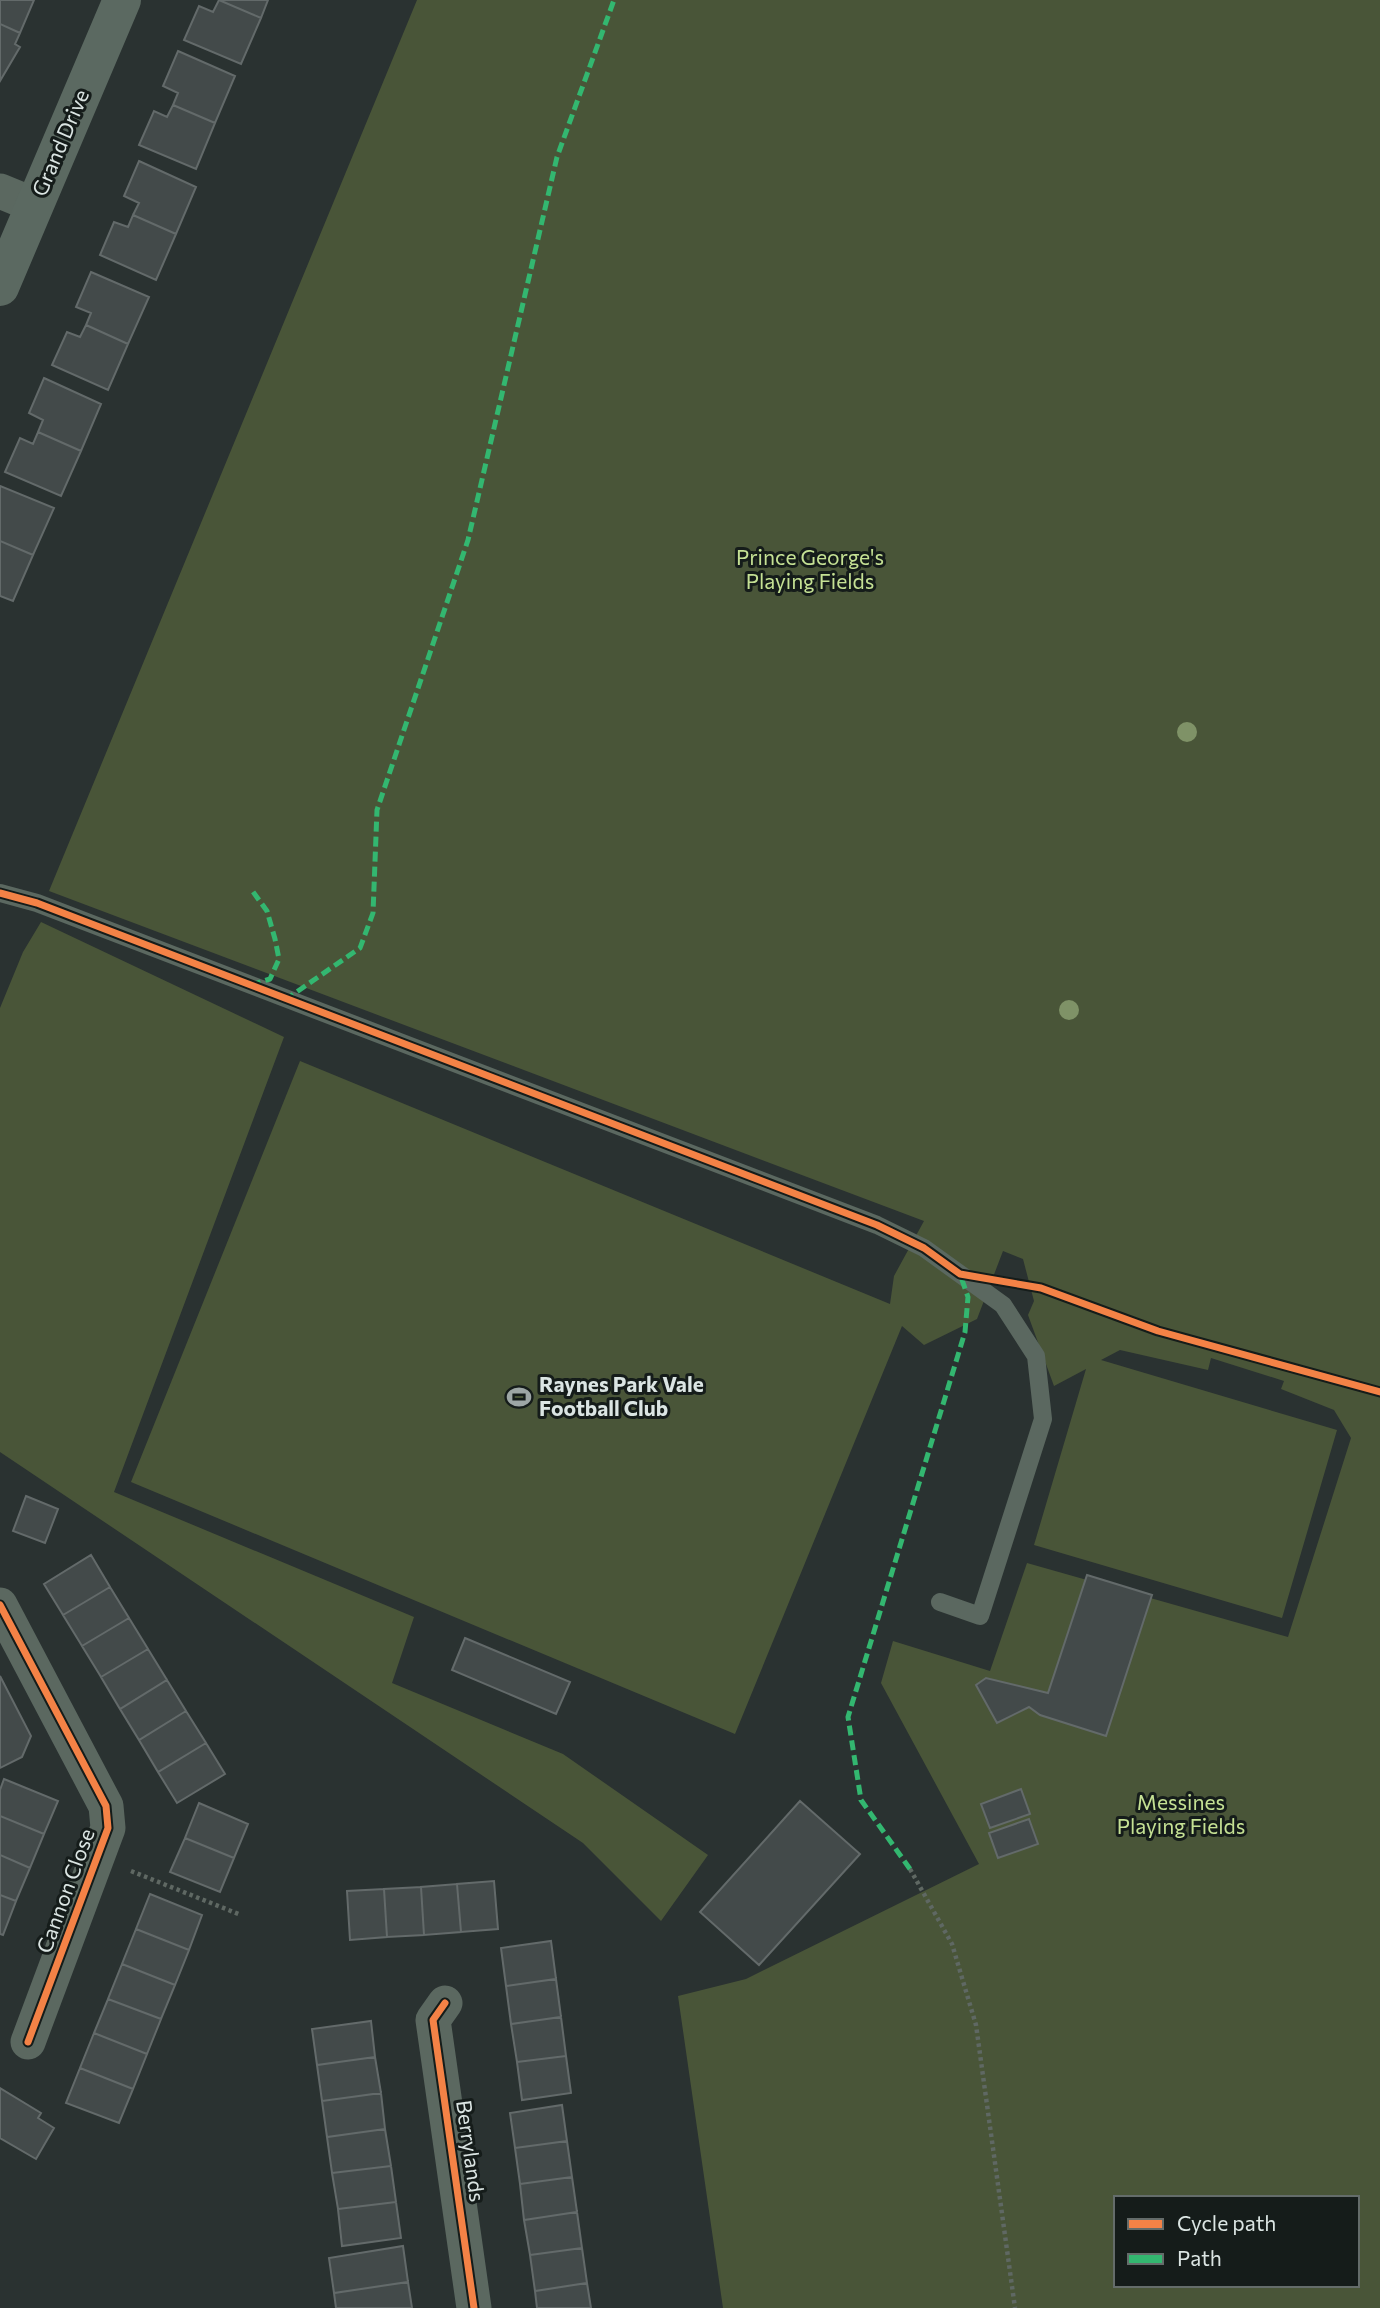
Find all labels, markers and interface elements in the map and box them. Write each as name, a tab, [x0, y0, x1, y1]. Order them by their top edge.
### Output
street label: Grand Drive	[26, 85, 93, 200]
park label: Prince George's Playing Fields	[736, 544, 884, 593]
place label: Raynes Park Vale Football Club	[539, 1371, 704, 1420]
sports icon: Raynes Park Vale Football Club	[505, 1383, 533, 1411]
park label: Messines Playing Fields	[1117, 1789, 1245, 1838]
street label: Cannon Close	[30, 1825, 99, 1956]
street label: Berrylands	[452, 2098, 491, 2203]
legend	[1114, 2196, 1359, 2287]
text: Cycle path	[1177, 2210, 1276, 2235]
text: Path	[1177, 2245, 1222, 2270]

